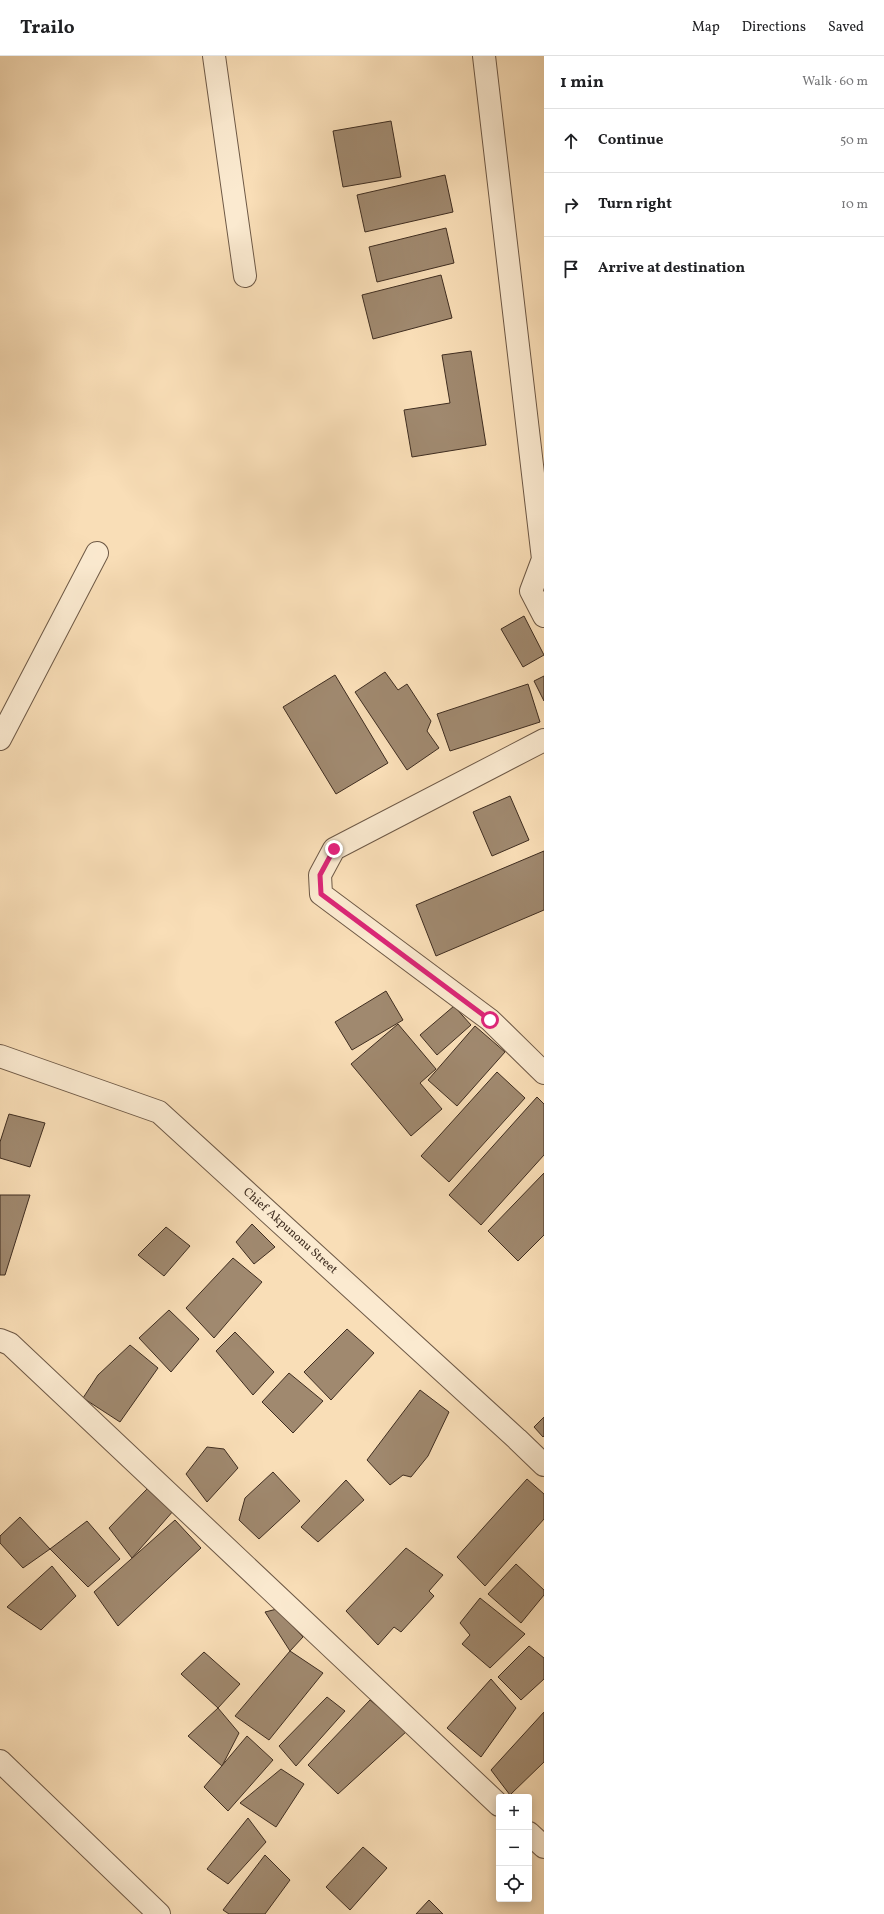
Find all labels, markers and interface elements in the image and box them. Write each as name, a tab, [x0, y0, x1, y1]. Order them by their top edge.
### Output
text: Trailo	[20, 15, 75, 41]
text: Map	[692, 18, 720, 37]
text: Directions	[742, 18, 806, 37]
text: Saved	[828, 18, 864, 37]
text: 1 min	[560, 71, 604, 94]
text: Walk · 60 m	[802, 73, 868, 91]
icon: ahead	[560, 130, 582, 152]
text: Continue	[598, 130, 663, 151]
text: 50 m	[840, 132, 868, 150]
icon: right	[560, 194, 582, 216]
text: Turn right	[598, 194, 672, 215]
text: 10 m	[841, 196, 868, 214]
icon: arrive	[560, 258, 582, 280]
text: Arrive at destination	[598, 258, 745, 279]
route end	[325, 840, 343, 858]
route start	[481, 1011, 499, 1029]
street label: Chief Akpunonu Street	[239, 1184, 341, 1278]
map controls	[496, 1794, 532, 1902]
button: +	[496, 1794, 532, 1830]
button: −	[496, 1830, 532, 1866]
button: locate	[496, 1866, 532, 1902]

